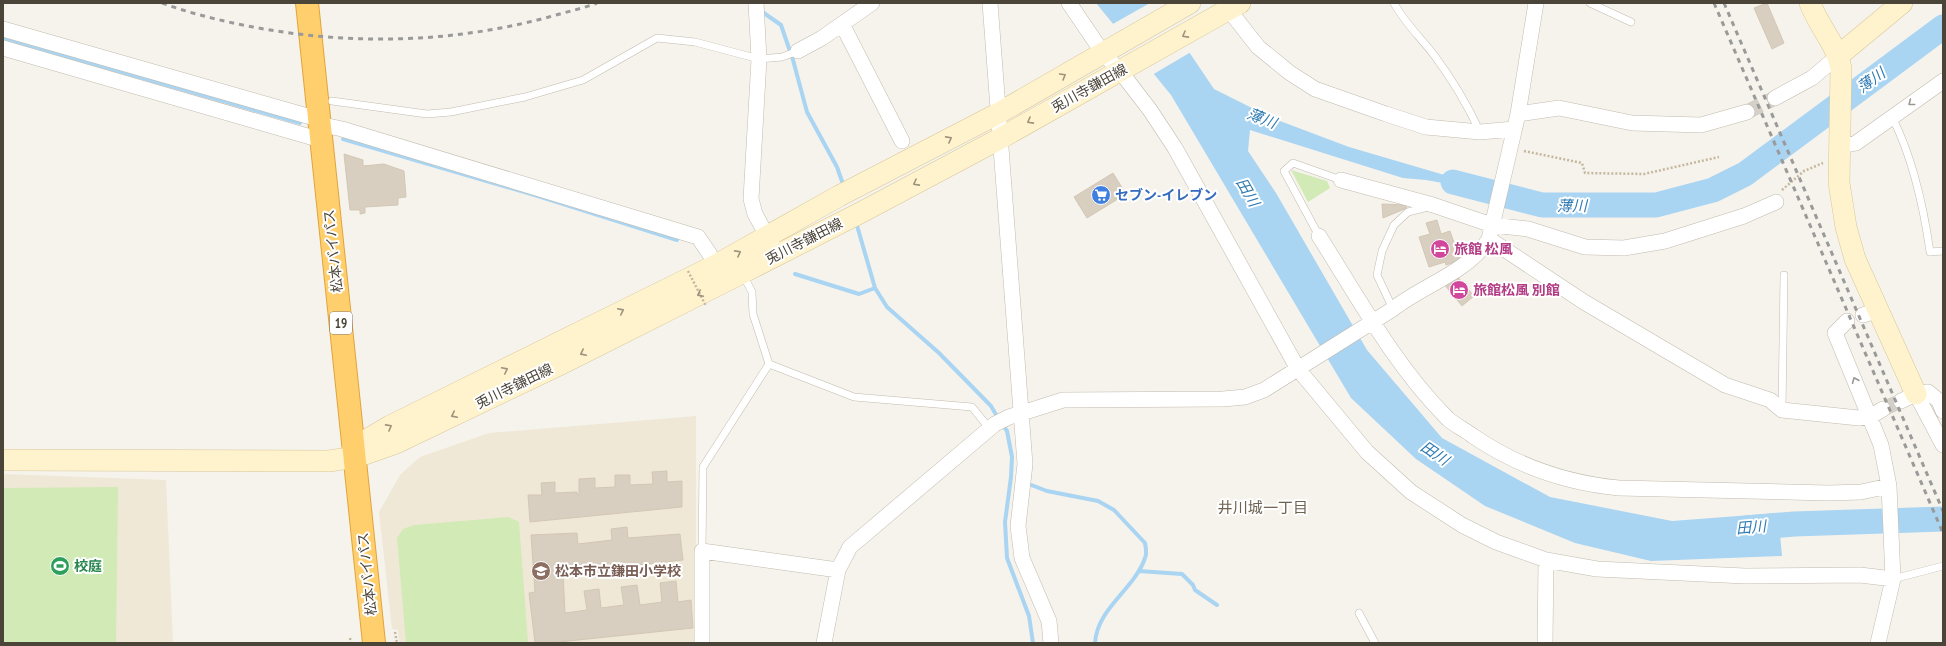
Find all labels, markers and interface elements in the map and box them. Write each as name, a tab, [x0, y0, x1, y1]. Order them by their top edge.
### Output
one-way arrow	[1182, 30, 1189, 37]
street label: 兎川寺鎌田線	[1048, 60, 1130, 116]
water label: 薄川	[1853, 62, 1890, 97]
one-way arrow	[1059, 74, 1066, 81]
one-way arrow	[1909, 98, 1916, 105]
water label: 薄川	[1245, 104, 1281, 133]
one-way arrow	[1027, 116, 1035, 123]
one-way arrow	[945, 136, 952, 144]
water label: 田川	[1232, 174, 1265, 211]
one-way arrow	[913, 178, 920, 186]
supermarket icon: セブン-イレブン	[1090, 184, 1112, 206]
place label: セブン-イレブン	[1115, 186, 1217, 204]
water label: 薄川	[1557, 196, 1589, 215]
street label: 松本バイパス	[320, 208, 346, 294]
street label: 兎川寺鎌田線	[762, 214, 846, 268]
hotel icon: 旅館 松風	[1429, 238, 1451, 260]
place label: 旅館 松風	[1454, 240, 1513, 258]
one-way arrow	[733, 250, 741, 258]
hotel icon: 旅館松風 別館	[1448, 279, 1470, 301]
place label: 旅館松風 別館	[1473, 281, 1560, 299]
one-way arrow	[696, 289, 704, 297]
one-way arrow	[617, 308, 625, 316]
road number: 19	[330, 312, 352, 334]
one-way arrow	[580, 348, 588, 356]
street label: 兎川寺鎌田線	[472, 359, 556, 413]
one-way arrow	[501, 367, 509, 374]
one-way arrow	[1852, 377, 1860, 384]
one-way arrow	[451, 410, 458, 418]
one-way arrow	[385, 425, 392, 432]
water label: 田川	[1417, 437, 1454, 470]
district label: 井川城一丁目	[1218, 498, 1308, 517]
water label: 田川	[1735, 516, 1769, 538]
street label: 松本バイパス	[354, 531, 380, 617]
sports icon: 校庭	[49, 555, 71, 577]
place label: 校庭	[74, 557, 102, 575]
school or university icon: 松本市立鎌田小学校	[530, 560, 552, 582]
place label: 松本市立鎌田小学校	[555, 562, 681, 580]

